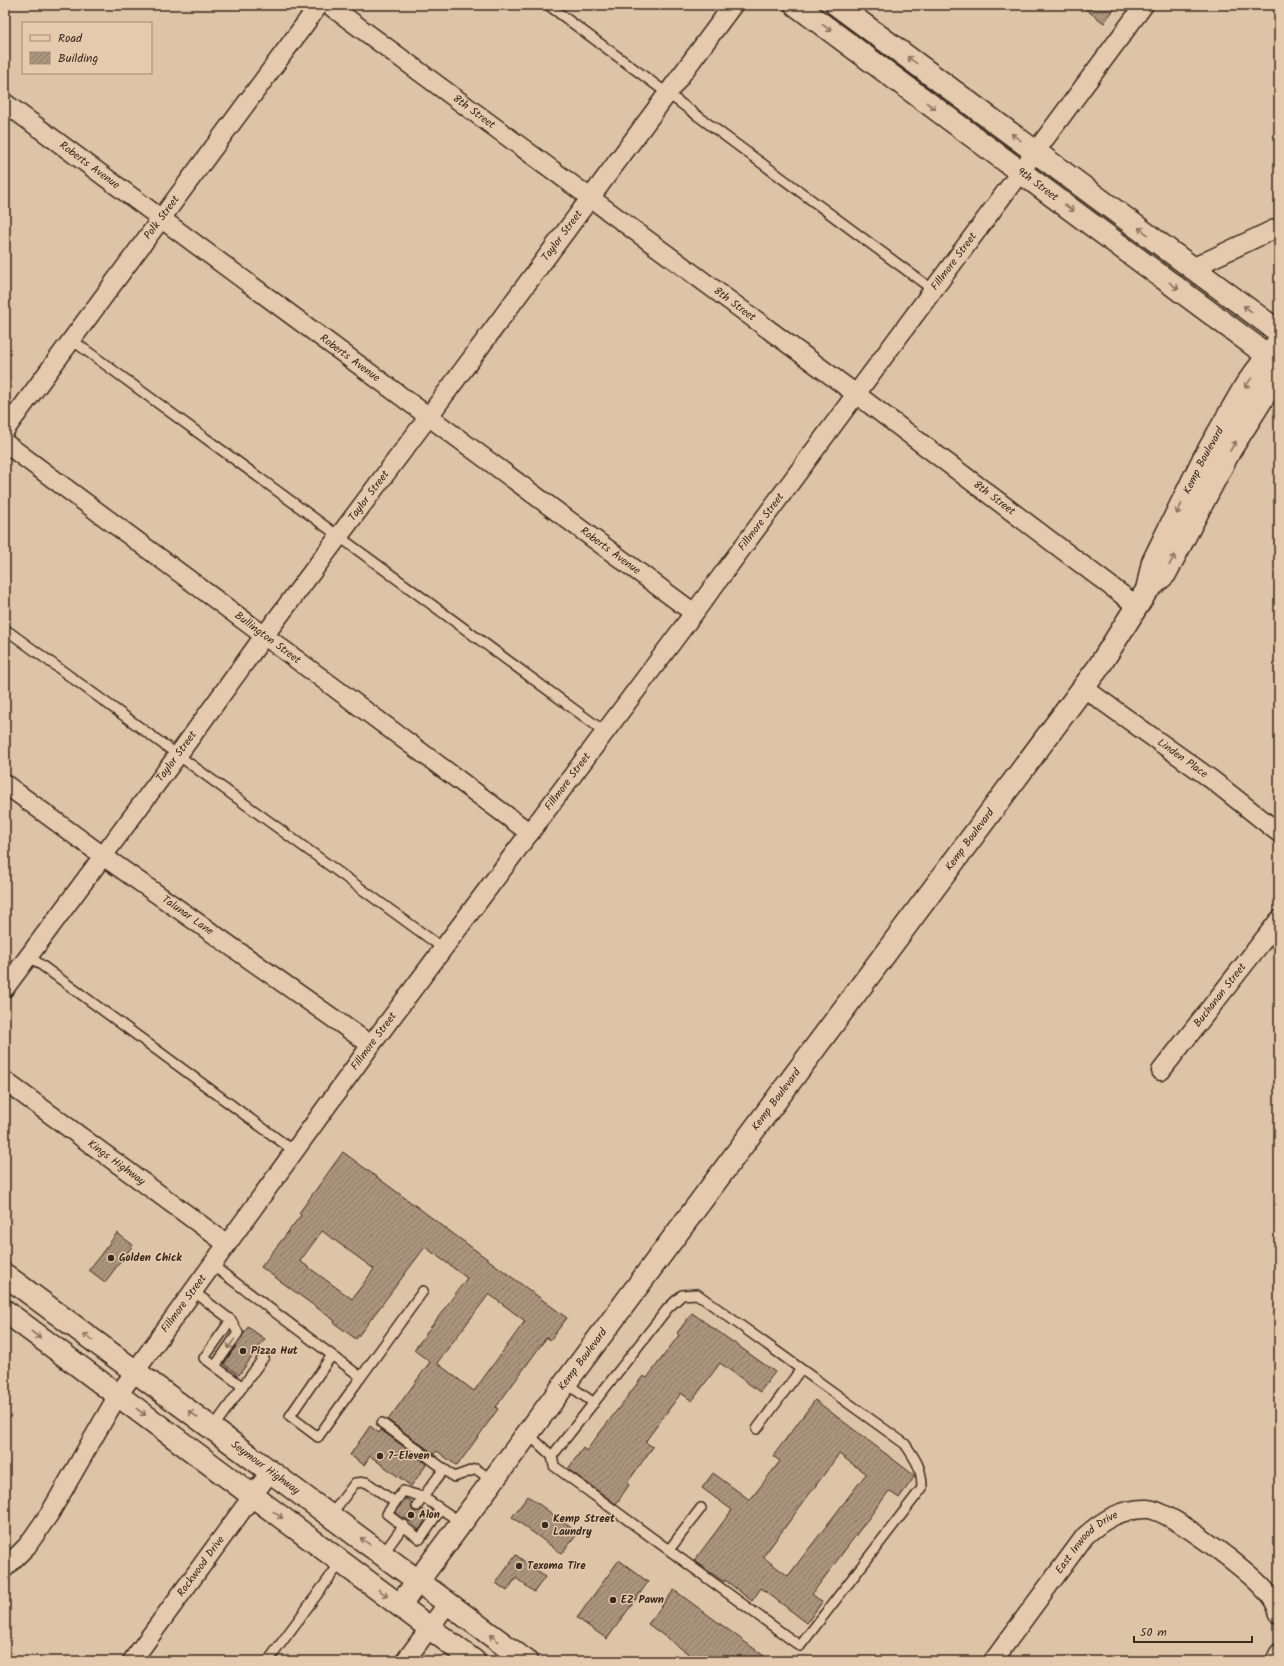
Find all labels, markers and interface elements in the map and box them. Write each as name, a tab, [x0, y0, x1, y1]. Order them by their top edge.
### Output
legend	[22, 22, 152, 74]
one-way arrow	[821, 24, 832, 32]
text: Road	[58, 29, 83, 48]
text: Building	[58, 49, 98, 68]
one-way arrow	[906, 56, 917, 64]
street label: 8th Street	[449, 90, 500, 134]
one-way arrow	[926, 102, 937, 110]
one-way arrow	[1011, 133, 1022, 142]
street label: Roberts Avenue	[55, 137, 124, 194]
street label: 9th Street	[1013, 163, 1063, 207]
street label: Polk Street	[139, 191, 185, 244]
one-way arrow	[1064, 204, 1075, 212]
street label: Taylor Street	[537, 206, 588, 265]
one-way arrow	[1138, 227, 1149, 235]
street label: Fillmore Street	[926, 228, 982, 294]
street label: 8th Street	[709, 282, 760, 327]
one-way arrow	[1168, 282, 1179, 290]
one-way arrow	[1242, 304, 1253, 313]
street label: Roberts Avenue	[316, 330, 384, 387]
one-way arrow	[1244, 377, 1252, 388]
street label: Kemp Boulevard	[1179, 423, 1229, 497]
one-way arrow	[1229, 440, 1237, 451]
street label: Taylor Street	[344, 466, 395, 525]
street label: 8th Street	[969, 476, 1020, 521]
street label: Fillmore Street	[734, 489, 789, 555]
one-way arrow	[1175, 503, 1182, 515]
street label: Roberts Avenue	[576, 522, 644, 580]
one-way arrow	[1169, 555, 1176, 567]
street label: Bullington Street	[230, 607, 305, 669]
street label: Taylor Street	[152, 727, 202, 786]
street label: Linden Place	[1153, 734, 1212, 783]
street label: Fillmore Street	[540, 748, 596, 815]
street label: Kemp Boulevard	[941, 805, 999, 875]
street label: Talunar Lane	[158, 891, 217, 940]
street label: Buchanan Street	[1189, 959, 1252, 1031]
street label: Fillmore Street	[346, 1008, 402, 1074]
street label: Kemp Boulevard	[747, 1064, 806, 1135]
street label: Kings Highway	[83, 1135, 150, 1191]
place label: Golden Chick	[119, 1249, 182, 1267]
marker: Golden Chick	[106, 1253, 116, 1263]
street label: Fillmore Street	[157, 1270, 212, 1337]
street label: Kemp Boulevard	[554, 1324, 612, 1395]
one-way arrow	[31, 1330, 42, 1339]
one-way arrow	[83, 1333, 94, 1341]
one-way arrow	[227, 1338, 235, 1349]
place label: Pizza Hut	[251, 1342, 299, 1360]
marker: Pizza Hut	[238, 1346, 248, 1356]
one-way arrow	[135, 1408, 146, 1416]
one-way arrow	[187, 1410, 198, 1418]
street label: Seymour Highway	[227, 1436, 304, 1500]
place label: 7-Eleven	[388, 1447, 430, 1465]
marker: 7-Eleven	[375, 1451, 385, 1461]
place label: Alon	[419, 1506, 440, 1524]
street label: East Inwood Drive	[1051, 1506, 1121, 1578]
marker: Alon	[406, 1510, 416, 1520]
place label: Kemp Street Laundry	[553, 1510, 616, 1541]
one-way arrow	[273, 1511, 284, 1520]
marker: Kemp Street Laundry	[540, 1520, 550, 1530]
street label: Rockwood Drive	[173, 1532, 229, 1601]
one-way arrow	[359, 1537, 370, 1545]
place label: Texoma Tire	[527, 1557, 586, 1575]
marker: Texoma Tire	[514, 1561, 524, 1571]
one-way arrow	[377, 1588, 388, 1597]
place label: EZ Pawn	[621, 1591, 664, 1609]
marker: EZ Pawn	[608, 1595, 618, 1605]
scale bar	[1134, 1618, 1252, 1644]
text: 50 m	[1140, 1623, 1167, 1642]
one-way arrow	[489, 1634, 500, 1642]

